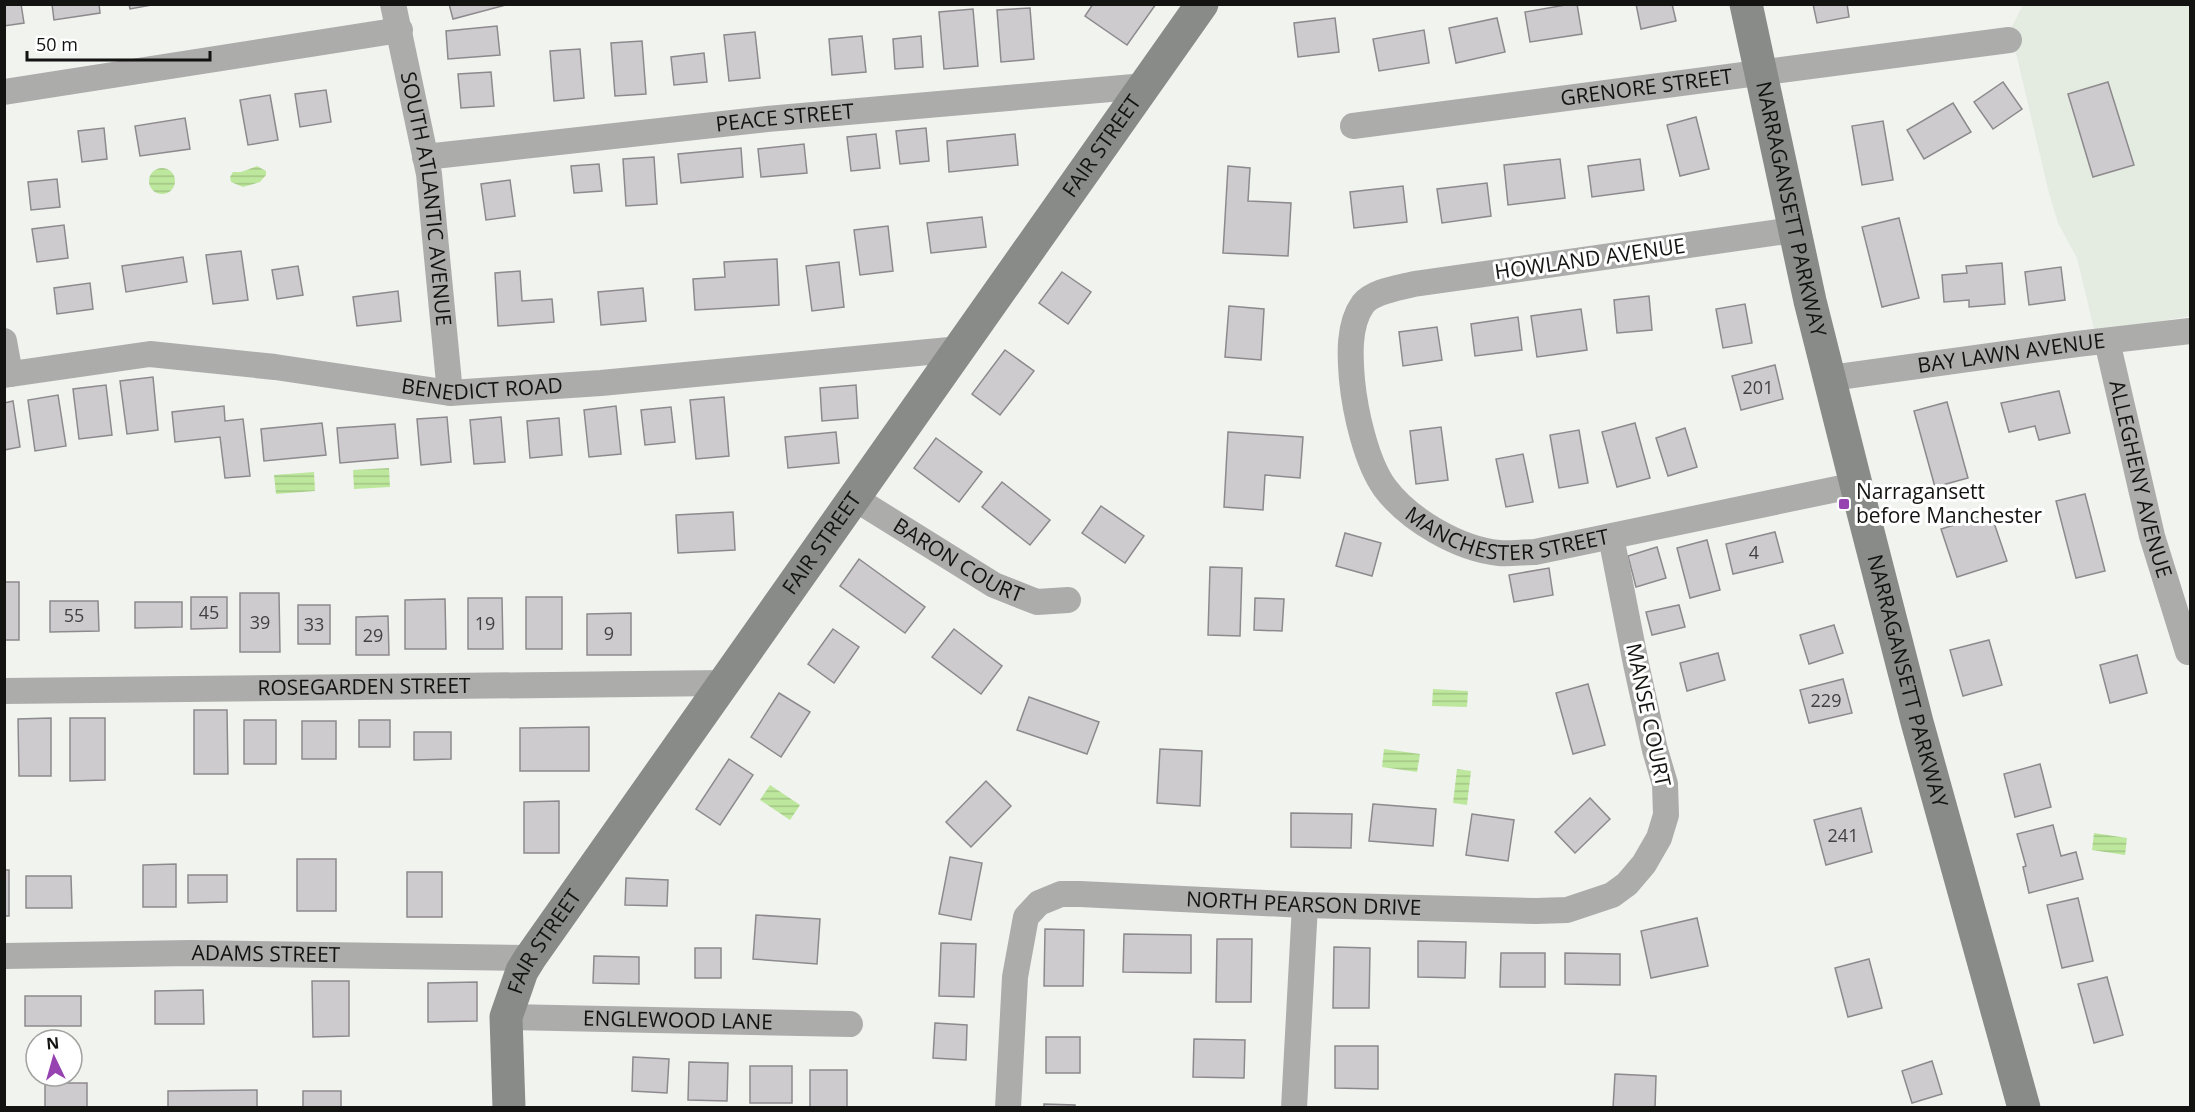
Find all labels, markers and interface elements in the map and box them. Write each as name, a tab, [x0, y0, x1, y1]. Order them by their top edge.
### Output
scale bar	[27, 24, 210, 62]
text: 50 m	[36, 32, 78, 56]
street label: GRENORE STREET	[1559, 61, 1734, 112]
street label: SOUTH ATLANTIC AVENUE	[395, 69, 459, 327]
street label: NARRAGANSETT PARKWAY	[1750, 79, 1834, 340]
street label: FAIR STREET	[1055, 88, 1147, 203]
street label: PEACE STREET	[714, 96, 856, 138]
street label: HOWLAND AVENUE	[1493, 231, 1687, 285]
street label: BAY LAWN AVENUE	[1915, 326, 2107, 379]
street label: BENEDICT ROAD	[400, 371, 564, 406]
house number: 201	[1743, 375, 1773, 399]
street label: ALLEGHENY AVENUE	[2103, 377, 2179, 581]
place label: Narragansett before Manchester	[1856, 477, 2043, 529]
street label: FAIR STREET	[775, 486, 867, 600]
marker: Narragansett before Manchester	[1837, 497, 1851, 511]
street label: MANCHESTER STREET	[1400, 500, 1612, 566]
street label: BARON COURT	[888, 511, 1028, 609]
house number: 4	[1749, 540, 1759, 564]
street label: NARRAGANSETT PARKWAY	[1861, 551, 1955, 811]
house number: 45	[199, 600, 219, 624]
house number: 55	[64, 603, 84, 627]
house number: 39	[250, 610, 270, 634]
house number: 19	[475, 611, 495, 635]
house number: 33	[304, 612, 324, 636]
house number: 9	[604, 621, 614, 645]
house number: 29	[363, 623, 383, 647]
street label: MANSE COURT	[1620, 640, 1678, 790]
street label: ROSEGARDEN STREET	[257, 671, 471, 701]
house number: 229	[1811, 688, 1841, 712]
house number: 241	[1828, 823, 1858, 847]
street label: FAIR STREET	[500, 883, 587, 997]
street label: NORTH PEARSON DRIVE	[1185, 884, 1422, 921]
street label: ADAMS STREET	[191, 938, 341, 968]
street label: ENGLEWOOD LANE	[583, 1004, 773, 1035]
north arrow	[24, 1028, 84, 1088]
text: N	[45, 1032, 60, 1055]

